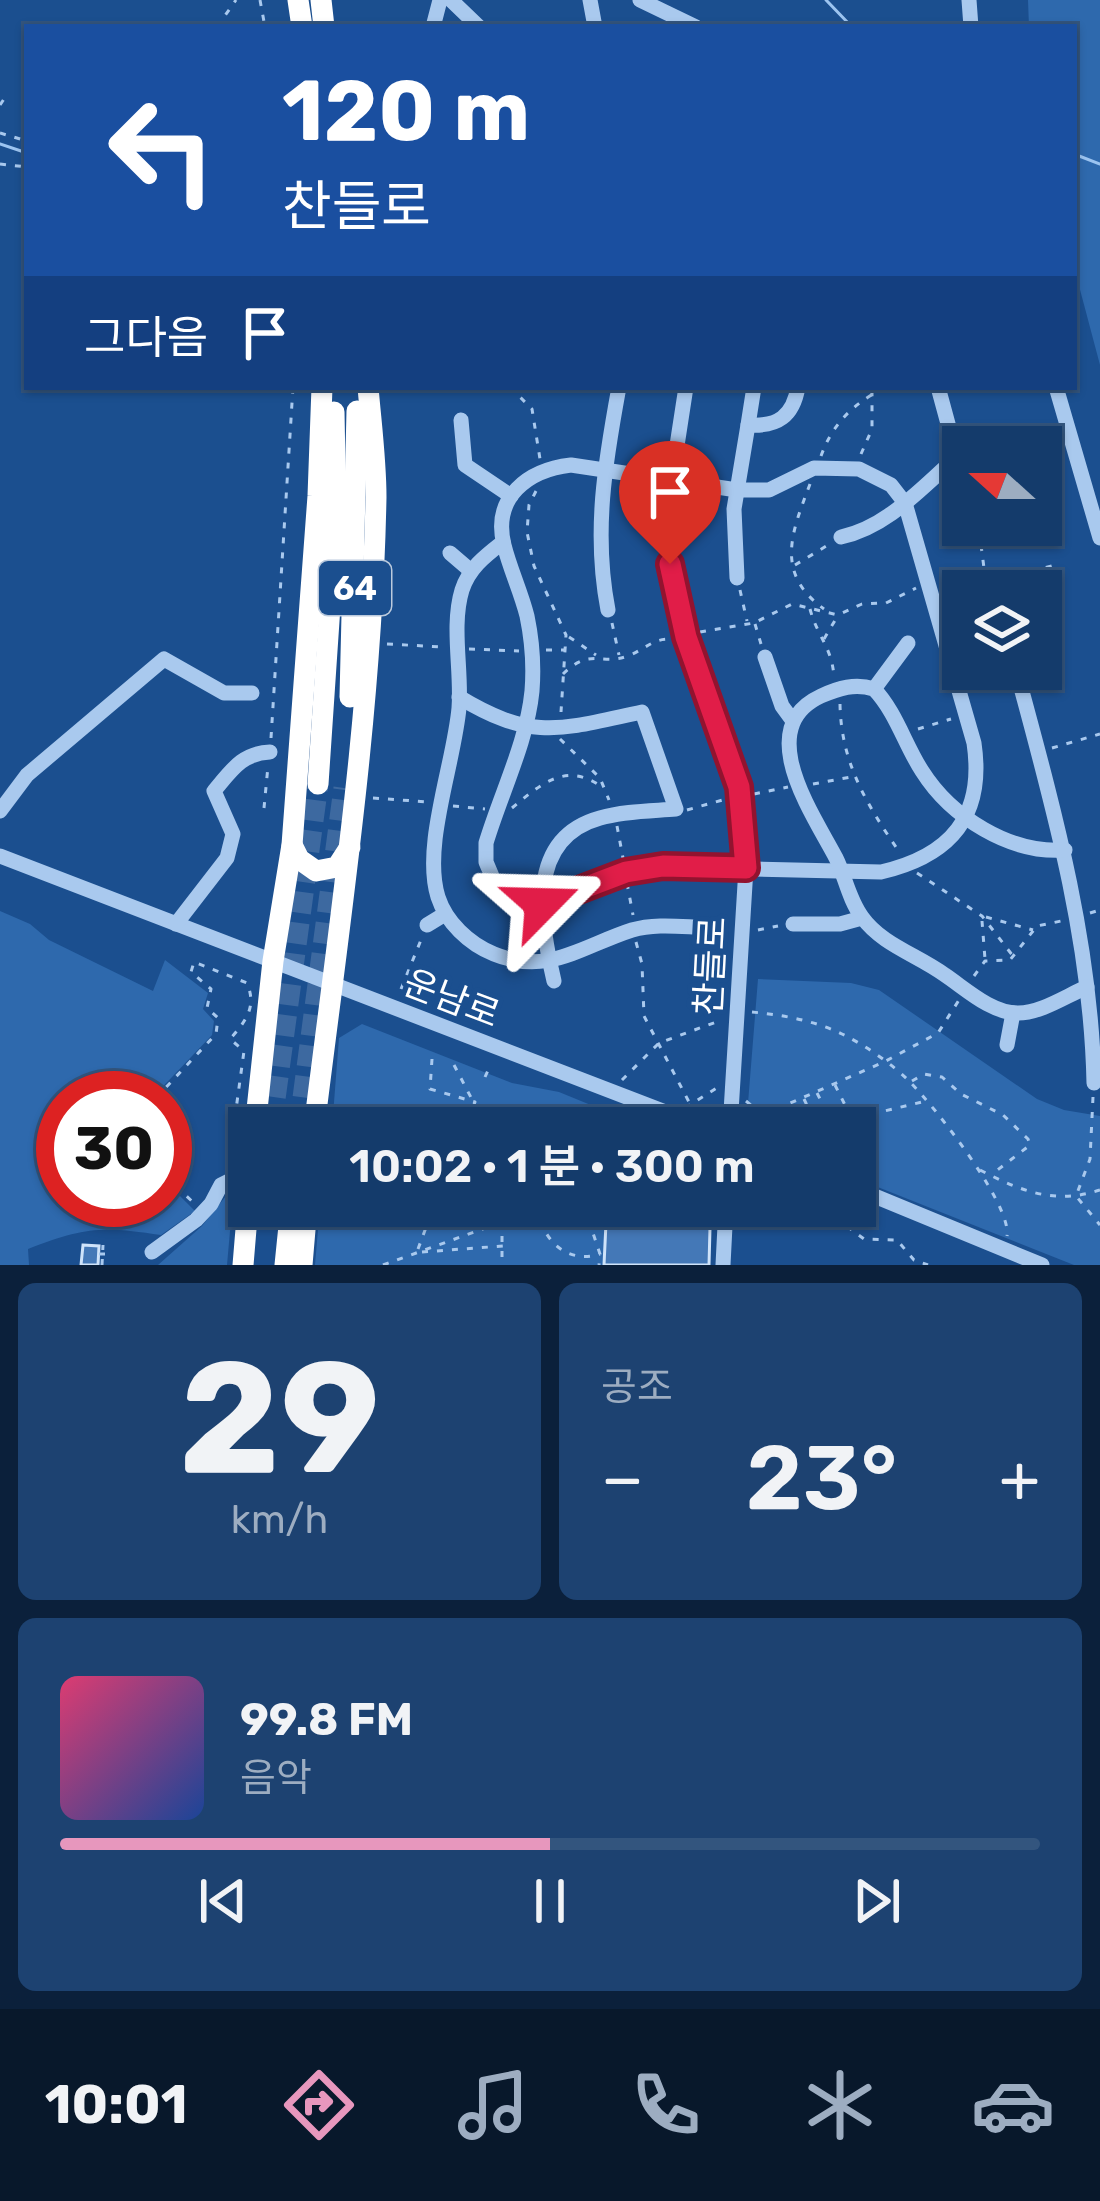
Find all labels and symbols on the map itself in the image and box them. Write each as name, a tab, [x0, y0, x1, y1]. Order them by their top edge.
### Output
north arrow	[942, 426, 1062, 546]
pin	[619, 441, 721, 564]
road number: 64	[319, 561, 391, 615]
position arrow	[479, 841, 605, 967]
street label: 찬들로	[686, 915, 735, 1017]
street label: 운남로	[398, 961, 506, 1036]
speed limit sign: 30	[36, 1071, 192, 1227]

